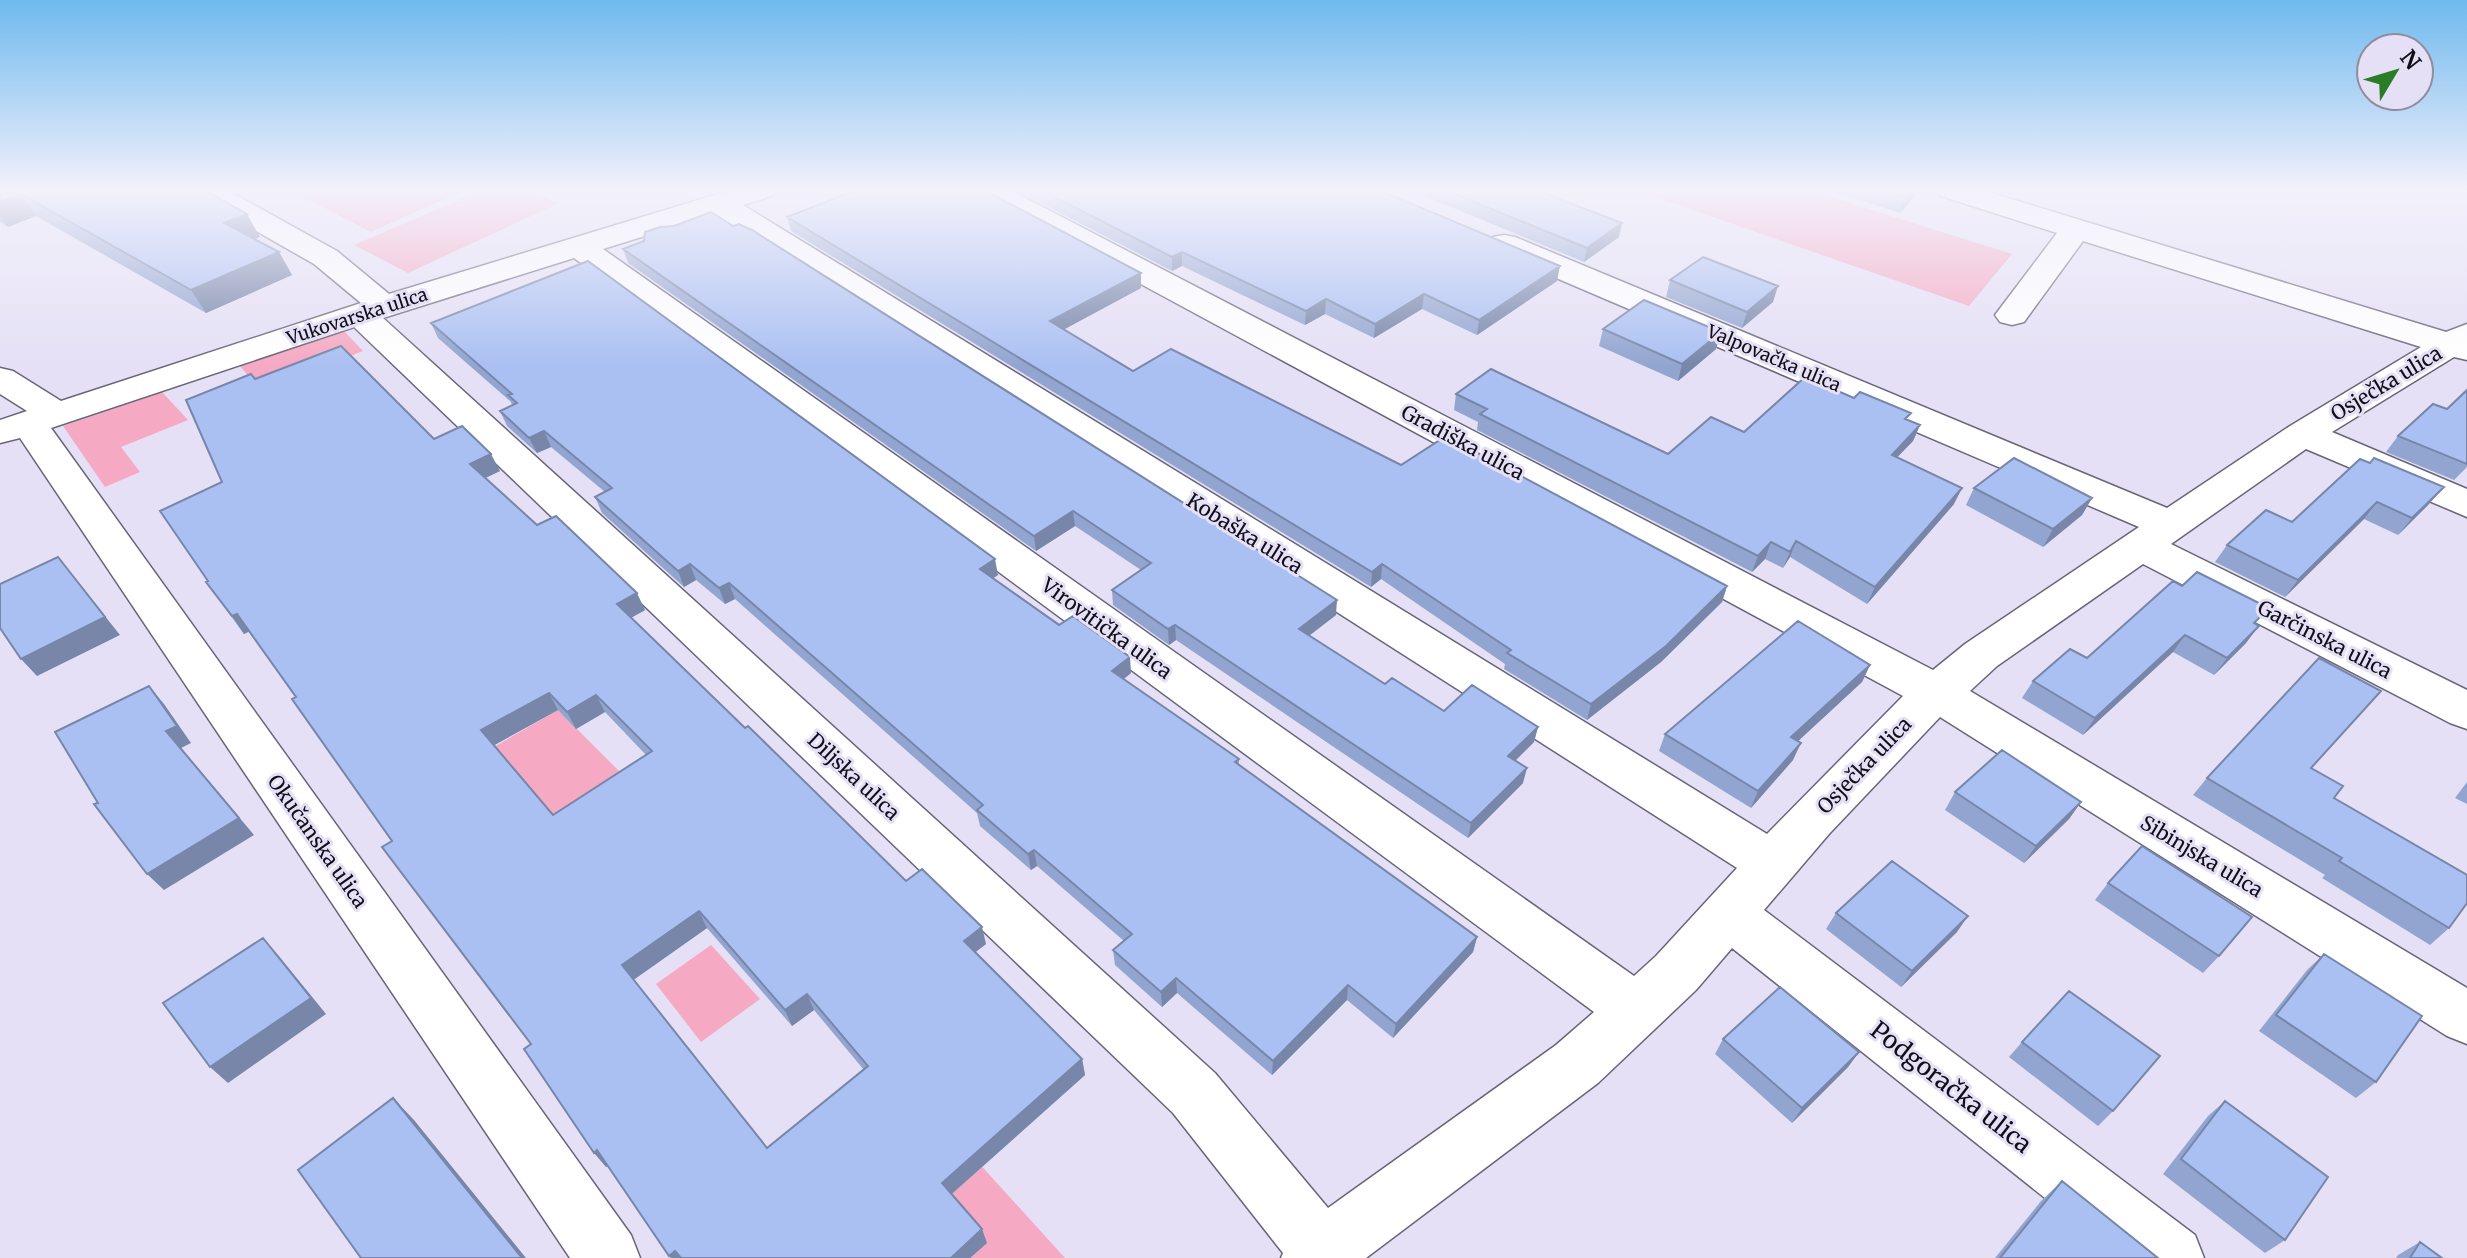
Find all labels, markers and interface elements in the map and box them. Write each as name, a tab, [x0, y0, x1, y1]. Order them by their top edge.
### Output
north arrow	[2355, 32, 2435, 112]
text: N	[2394, 44, 2428, 76]
street label: Vukovarska ulica	[283, 282, 431, 350]
street label: Valpovačka ulica	[1703, 319, 1845, 397]
street label: Osječka ulica	[2326, 340, 2446, 426]
street label: Gradiška ulica	[1397, 399, 1529, 485]
street label: Kobaška ulica	[1182, 487, 1308, 579]
street label: Virovitička ulica	[1036, 572, 1177, 684]
street label: Garčinska ulica	[2254, 595, 2396, 684]
street label: Osječka ulica	[1812, 711, 1917, 819]
street label: Diljska ulica	[803, 727, 905, 825]
street label: Okučanska ulica	[263, 770, 373, 913]
street label: Sibinjska ulica	[2136, 810, 2268, 902]
street label: Podgoračka ulica	[1864, 1014, 2038, 1160]

